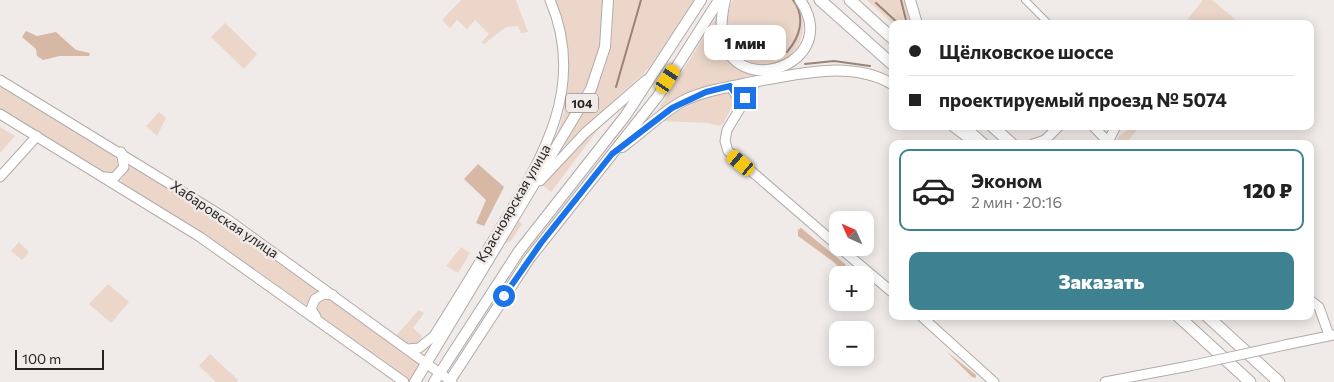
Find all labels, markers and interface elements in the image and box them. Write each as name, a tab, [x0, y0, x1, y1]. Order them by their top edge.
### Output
callout: 1 мин	[704, 26, 786, 61]
text: 1 мин	[724, 33, 766, 52]
text: Щёлковское шоссе	[939, 40, 1114, 63]
car	[653, 62, 682, 96]
route end	[734, 87, 756, 109]
text: проектируемый проезд № 5074	[939, 88, 1227, 111]
road number: 104	[566, 94, 598, 112]
street label: Красноярская улица	[472, 141, 554, 265]
car	[724, 148, 757, 178]
icon: car	[911, 168, 956, 213]
text: Эконом	[971, 169, 1042, 192]
street label: Хабаровская улица	[168, 177, 282, 261]
text: 120 ₽	[1243, 179, 1292, 202]
text: 2 мин · 20:16	[971, 192, 1062, 211]
north arrow	[829, 211, 874, 256]
map controls	[829, 211, 874, 366]
button: Заказать	[909, 252, 1294, 310]
button: +	[829, 266, 874, 311]
route start	[493, 285, 515, 307]
button: −	[829, 321, 874, 366]
scale bar	[15, 347, 104, 370]
text: 100 m	[22, 350, 61, 367]

